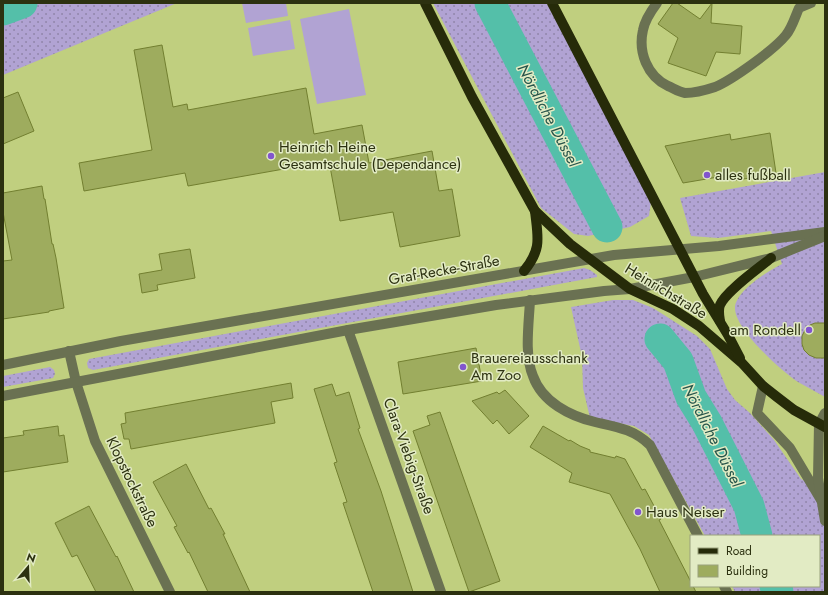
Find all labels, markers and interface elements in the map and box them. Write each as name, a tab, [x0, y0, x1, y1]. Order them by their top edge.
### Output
water label: Nördliche Düssel	[512, 60, 586, 172]
place label: Heinrich Heine Gesamtschule (Dependance)	[279, 136, 461, 175]
marker: Heinrich Heine Gesamtschule (Dependance)	[266, 151, 276, 161]
place label: alles fußball	[715, 164, 791, 186]
marker: alles fußball	[702, 170, 712, 180]
street label: Graf-Recke-Straße	[387, 249, 501, 291]
street label: Heinrichstraße	[621, 258, 712, 324]
place label: am Rondell	[730, 319, 801, 341]
marker: am Rondell	[804, 325, 814, 335]
place label: Brauereiausschank Am Zoo	[471, 347, 588, 386]
marker: Brauereiausschank Am Zoo	[458, 362, 468, 372]
water label: Nördliche Düssel	[677, 379, 749, 492]
street label: Clara-Viebig-Straße	[378, 395, 440, 518]
street label: Klopstockstraße	[101, 433, 164, 531]
place label: Haus Neiser	[646, 501, 725, 523]
marker: Haus Neiser	[633, 507, 643, 517]
legend	[690, 535, 820, 587]
text: Road	[726, 542, 752, 560]
north arrow	[8, 547, 48, 587]
text: N	[25, 549, 38, 567]
text: Building	[726, 562, 768, 580]

